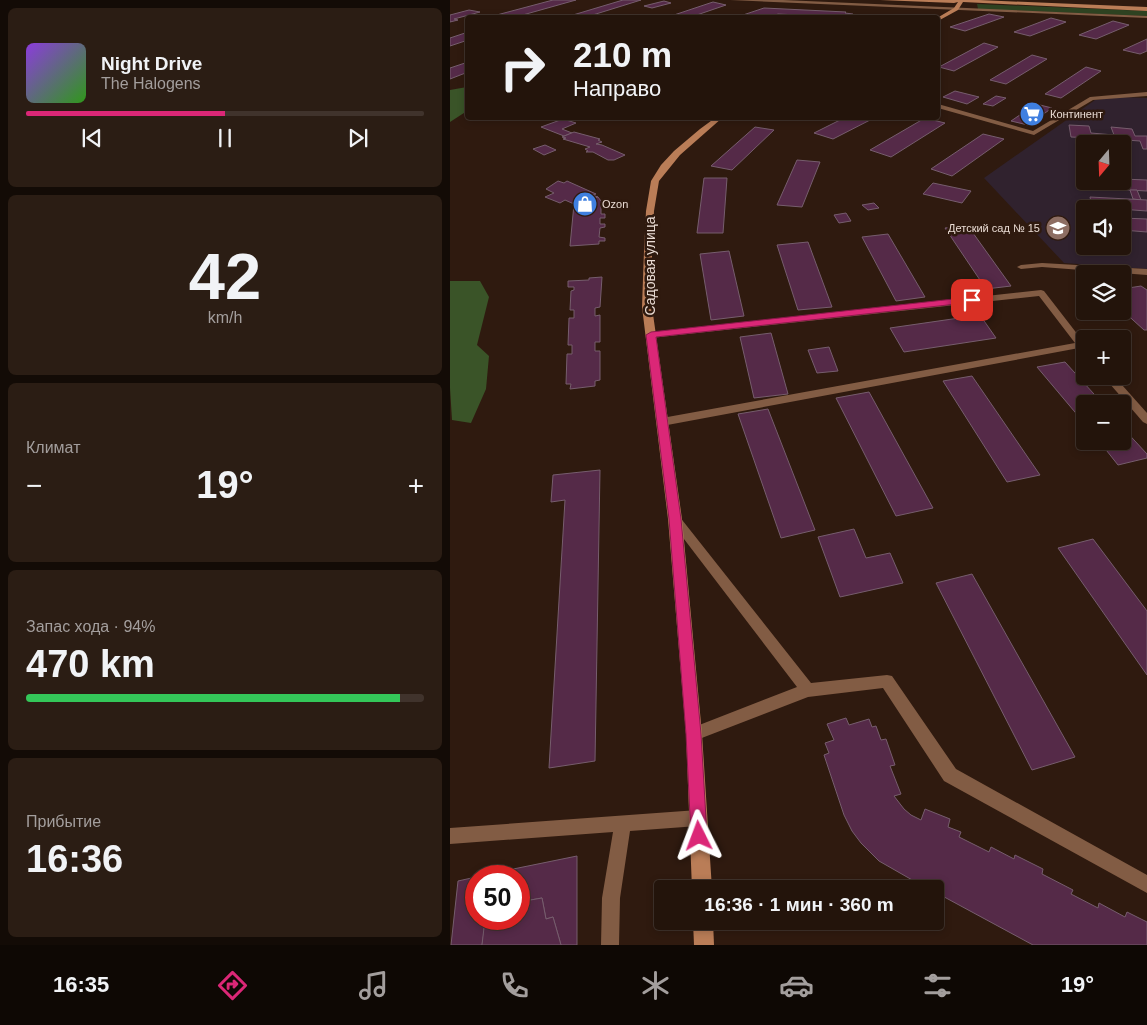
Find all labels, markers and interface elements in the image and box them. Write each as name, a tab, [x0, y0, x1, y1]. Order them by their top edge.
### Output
icon: right	[490, 35, 555, 100]
text: 210 m	[573, 35, 672, 74]
text: Night Drive	[101, 53, 202, 74]
text: The Halogens	[101, 75, 201, 92]
text: Направо	[573, 76, 661, 101]
supermarket icon: Континент	[1019, 101, 1045, 127]
place label: Континент	[1050, 108, 1103, 120]
icon: previous	[78, 124, 106, 152]
icon: pause	[211, 124, 239, 152]
icon: next	[344, 124, 372, 152]
north arrow	[1076, 135, 1131, 190]
map controls	[1076, 135, 1131, 450]
shop icon: Ozon	[572, 191, 598, 217]
place label: Ozon	[602, 198, 628, 210]
button: sound	[1076, 200, 1131, 255]
school or university icon: Детский сад № 15	[1045, 215, 1071, 241]
street label: Садовая улица	[642, 216, 658, 316]
place label: Детский сад № 15	[948, 222, 1040, 234]
text: 42	[189, 240, 261, 313]
button: layers	[1076, 265, 1131, 320]
pin	[951, 279, 993, 321]
icon: arrive	[958, 286, 986, 314]
text: km/h	[208, 309, 242, 326]
button: +	[1076, 330, 1131, 385]
button: −	[1076, 395, 1131, 450]
text: Климат	[26, 439, 80, 456]
text: 19°	[196, 464, 254, 506]
text: −	[26, 470, 42, 501]
text: +	[408, 470, 424, 501]
text: Запас хода · 94%	[26, 618, 155, 635]
text: 470 km	[26, 643, 155, 685]
position arrow	[672, 809, 724, 861]
text: Прибытие	[26, 813, 101, 830]
text: 16:36	[26, 838, 123, 880]
speed limit sign: 50	[465, 865, 530, 930]
text: 16:36 · 1 мин · 360 m	[704, 894, 894, 915]
icon: directions	[215, 968, 250, 1003]
icon: music	[356, 968, 391, 1003]
icon: phone	[497, 968, 532, 1003]
icon: climate	[638, 968, 673, 1003]
icon: car	[779, 968, 814, 1003]
icon: filters	[920, 968, 955, 1003]
text: 16:35	[53, 972, 109, 997]
text: 19°	[1061, 972, 1094, 997]

